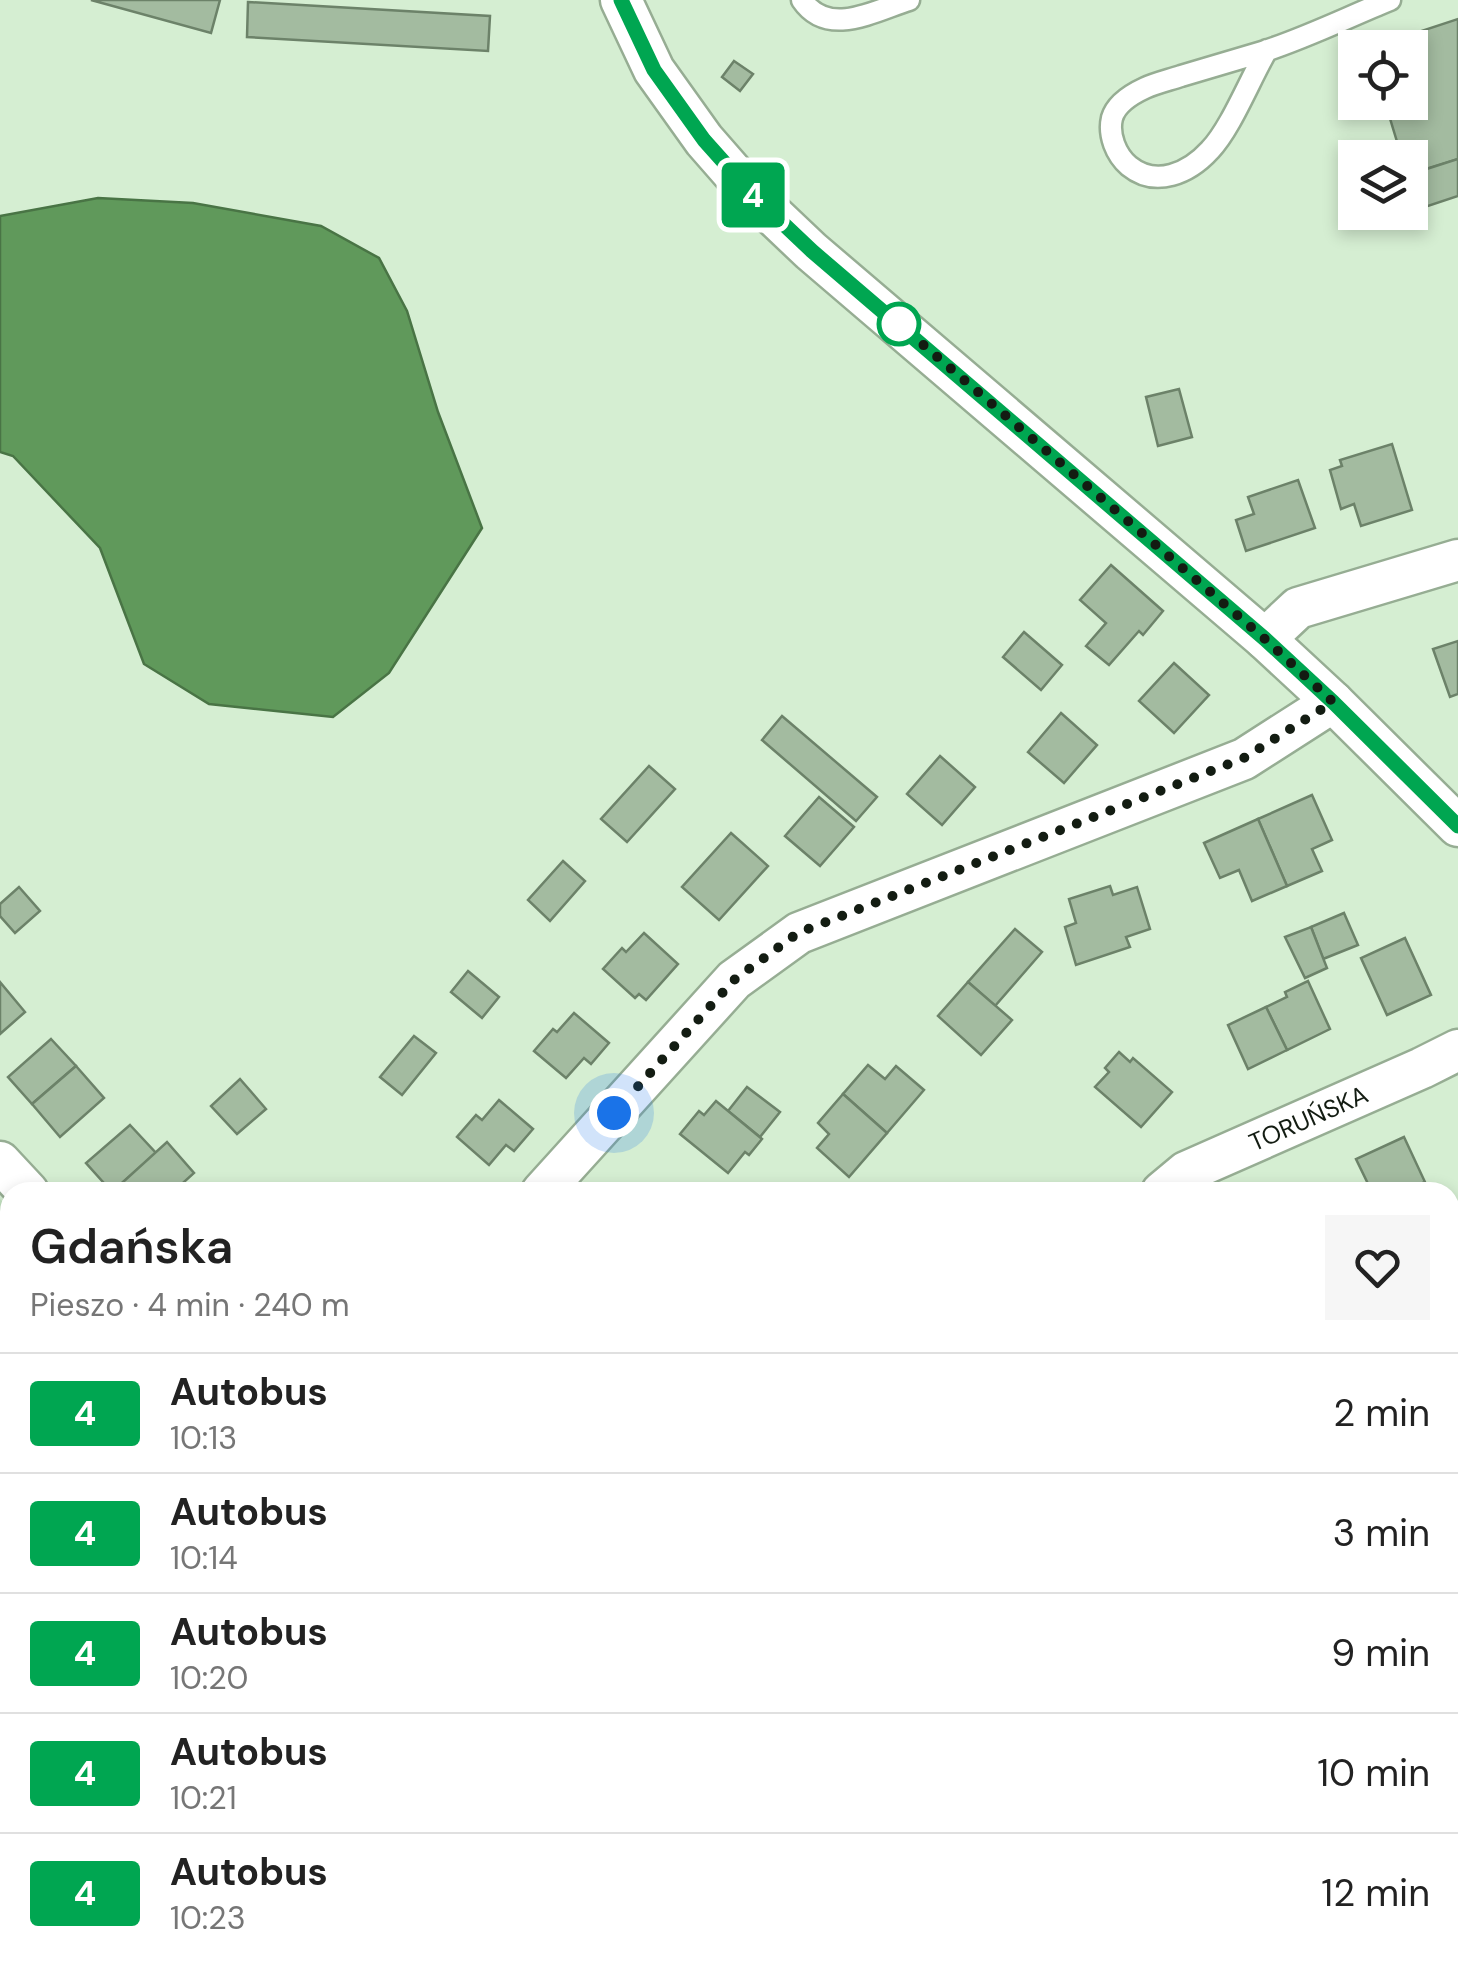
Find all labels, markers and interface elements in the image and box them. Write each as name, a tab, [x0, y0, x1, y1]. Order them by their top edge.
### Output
map controls	[1338, 30, 1428, 230]
button: locate	[1338, 30, 1428, 120]
button: layers	[1338, 140, 1428, 230]
line badge: 4	[720, 162, 786, 228]
text: 4	[742, 172, 764, 218]
unlabelled marker	[878, 303, 920, 345]
street label: TORUŃSKA	[1244, 1077, 1373, 1159]
your location	[589, 1088, 639, 1138]
text: Gdańska	[30, 1215, 233, 1278]
button: heart	[1325, 1215, 1430, 1320]
text: Pieszo · 4 min · 240 m	[30, 1284, 350, 1326]
text: Autobus	[170, 1367, 328, 1417]
text: 2 min	[1333, 1388, 1430, 1438]
text: 4	[74, 1390, 96, 1436]
text: 10:13	[170, 1417, 237, 1459]
text: Autobus	[170, 1487, 328, 1537]
text: 3 min	[1333, 1508, 1430, 1558]
text: 4	[74, 1510, 96, 1556]
text: 10:14	[170, 1537, 238, 1579]
text: Autobus	[170, 1607, 328, 1657]
text: 9 min	[1331, 1628, 1430, 1678]
text: 4	[74, 1630, 96, 1676]
text: 10:20	[170, 1657, 248, 1699]
text: Autobus	[170, 1727, 328, 1777]
text: 10 min	[1317, 1748, 1430, 1798]
text: 4	[74, 1750, 96, 1796]
text: 10:21	[170, 1777, 237, 1819]
text: Autobus	[170, 1847, 328, 1897]
text: 12 min	[1321, 1868, 1430, 1918]
text: 4	[74, 1870, 96, 1916]
text: 10:23	[170, 1897, 246, 1939]

